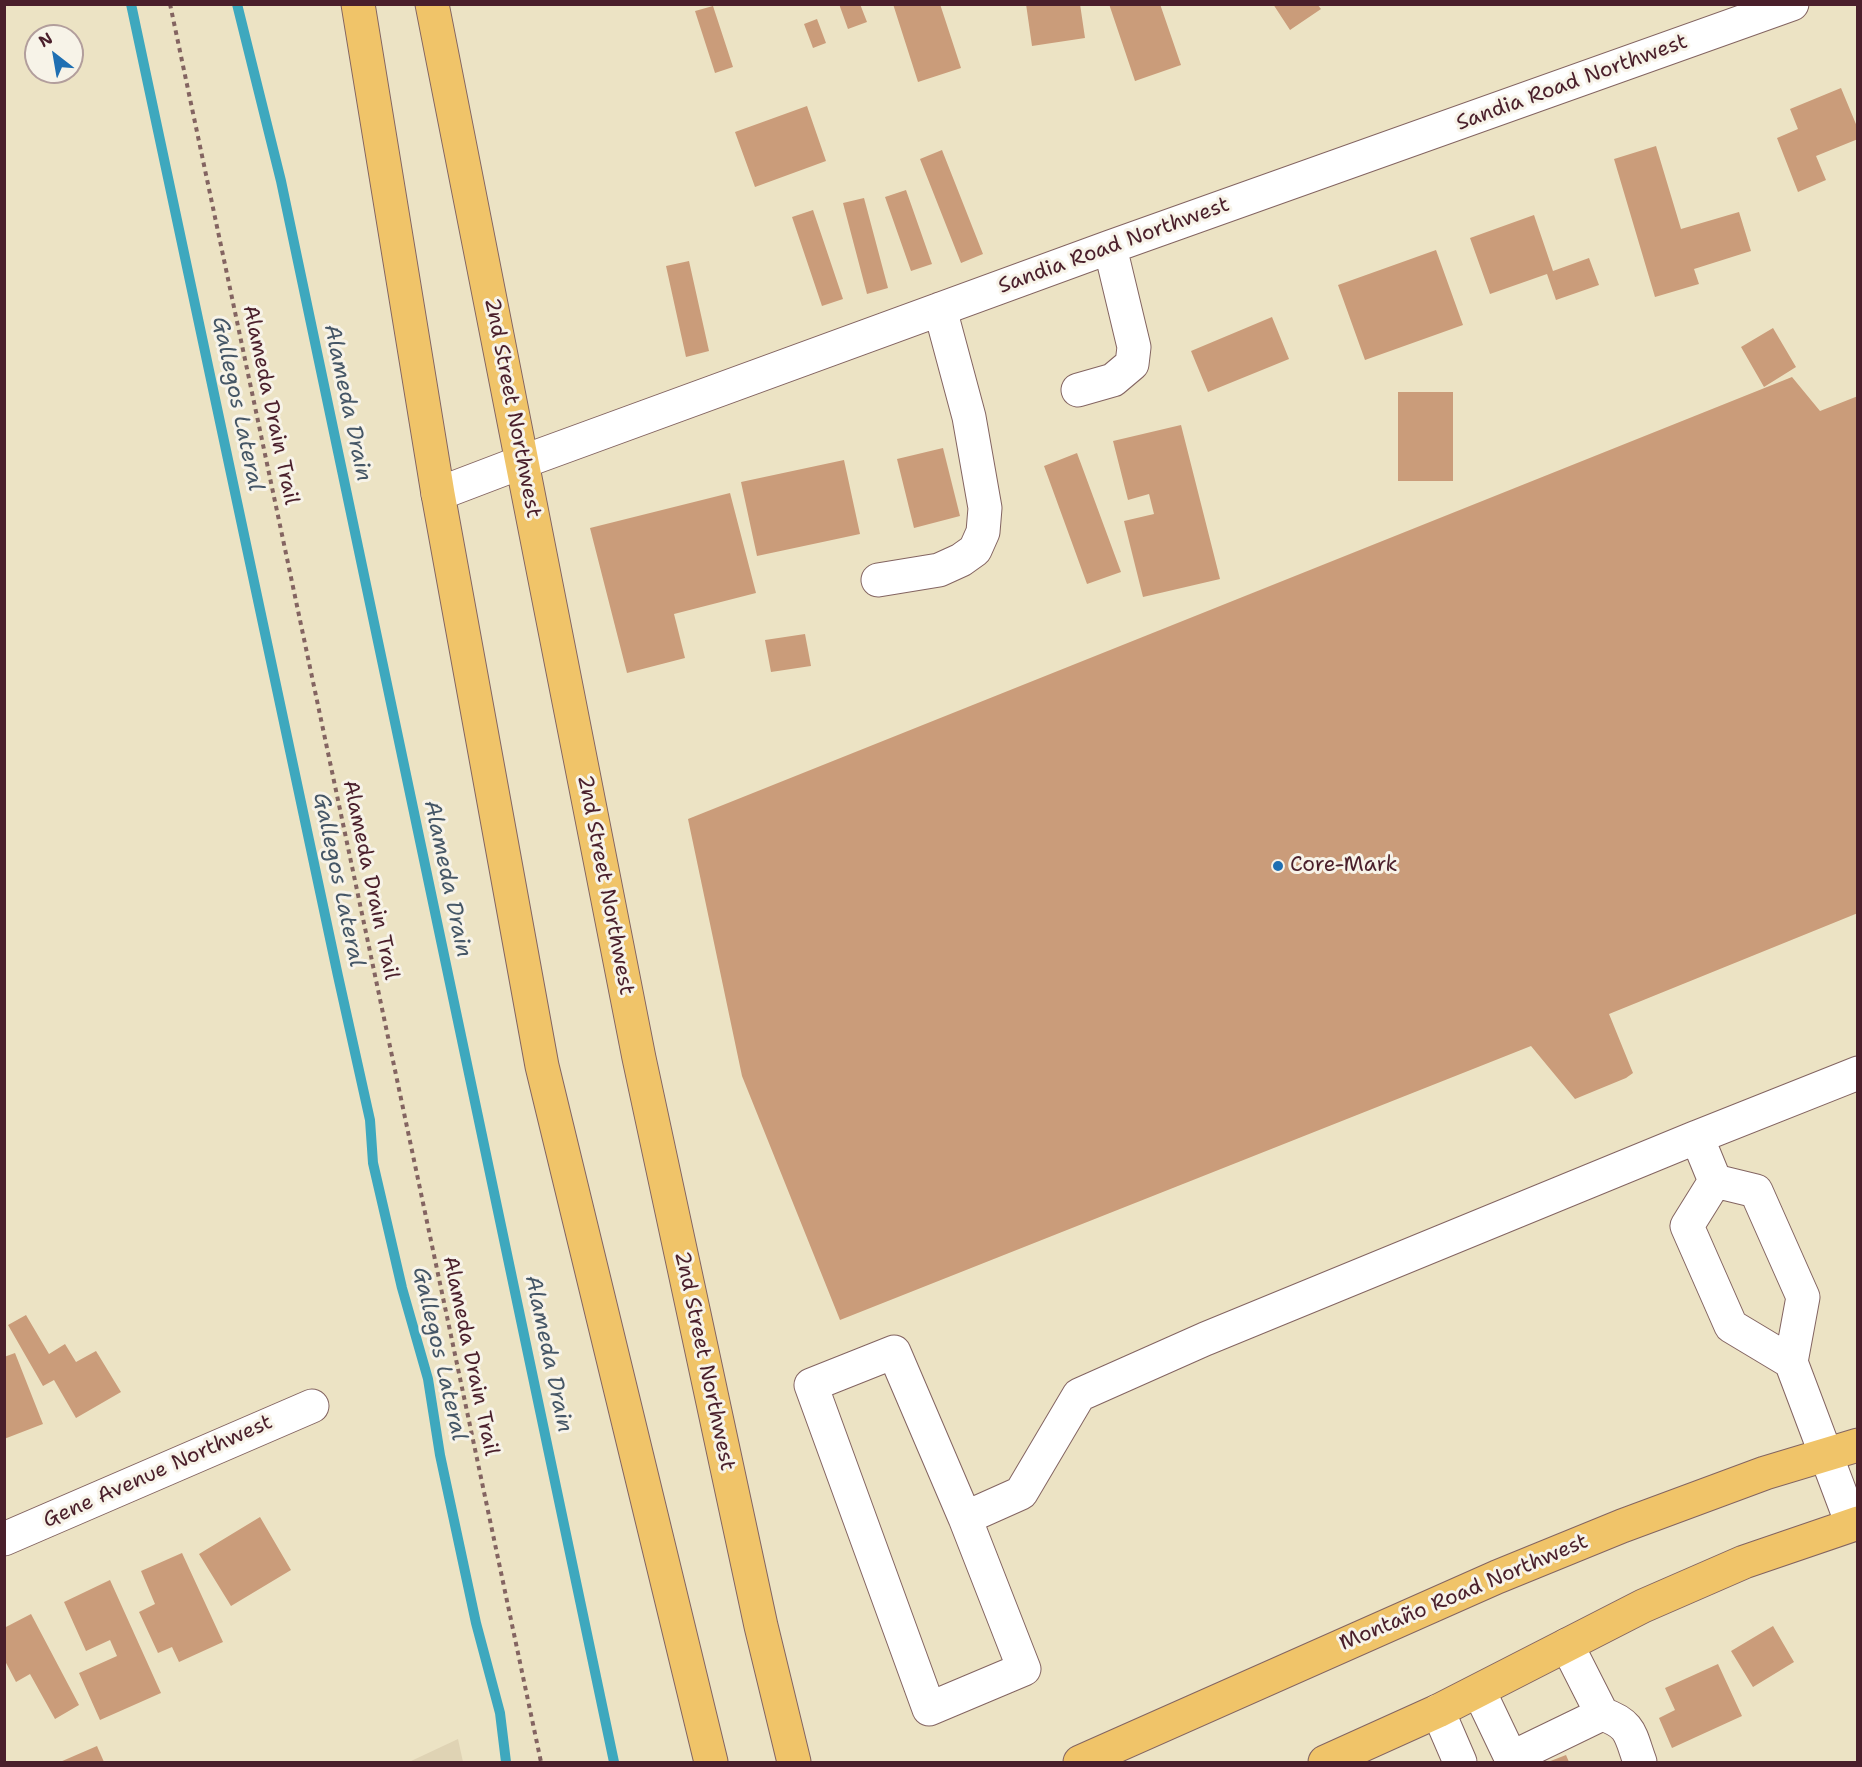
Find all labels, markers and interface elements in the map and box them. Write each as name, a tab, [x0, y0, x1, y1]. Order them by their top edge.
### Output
north arrow	[24, 24, 84, 84]
text: N	[35, 28, 56, 52]
street label: Sandia Road Northwest	[1453, 29, 1691, 137]
street label: Sandia Road Northwest	[995, 192, 1233, 300]
street label: 2nd Street Northwest	[478, 296, 546, 520]
street label: Alameda Drain Trail	[237, 303, 303, 507]
water label: Gallegos Lateral	[206, 314, 268, 494]
water label: Alameda Drain	[317, 322, 377, 484]
street label: 2nd Street Northwest	[571, 773, 639, 997]
street label: Alameda Drain Trail	[337, 778, 403, 982]
water label: Gallegos Lateral	[307, 790, 369, 970]
water label: Alameda Drain	[417, 798, 477, 960]
place label: Core-Mark	[1290, 853, 1398, 879]
marker: Core-Mark	[1271, 859, 1285, 873]
street label: 2nd Street Northwest	[668, 1249, 740, 1473]
street label: Alameda Drain Trail	[437, 1254, 503, 1458]
water label: Gallegos Lateral	[406, 1264, 472, 1444]
water label: Alameda Drain	[518, 1273, 578, 1435]
street label: Gene Avenue Northwest	[39, 1410, 277, 1534]
street label: Montaño Road Northwest	[1336, 1529, 1592, 1657]

